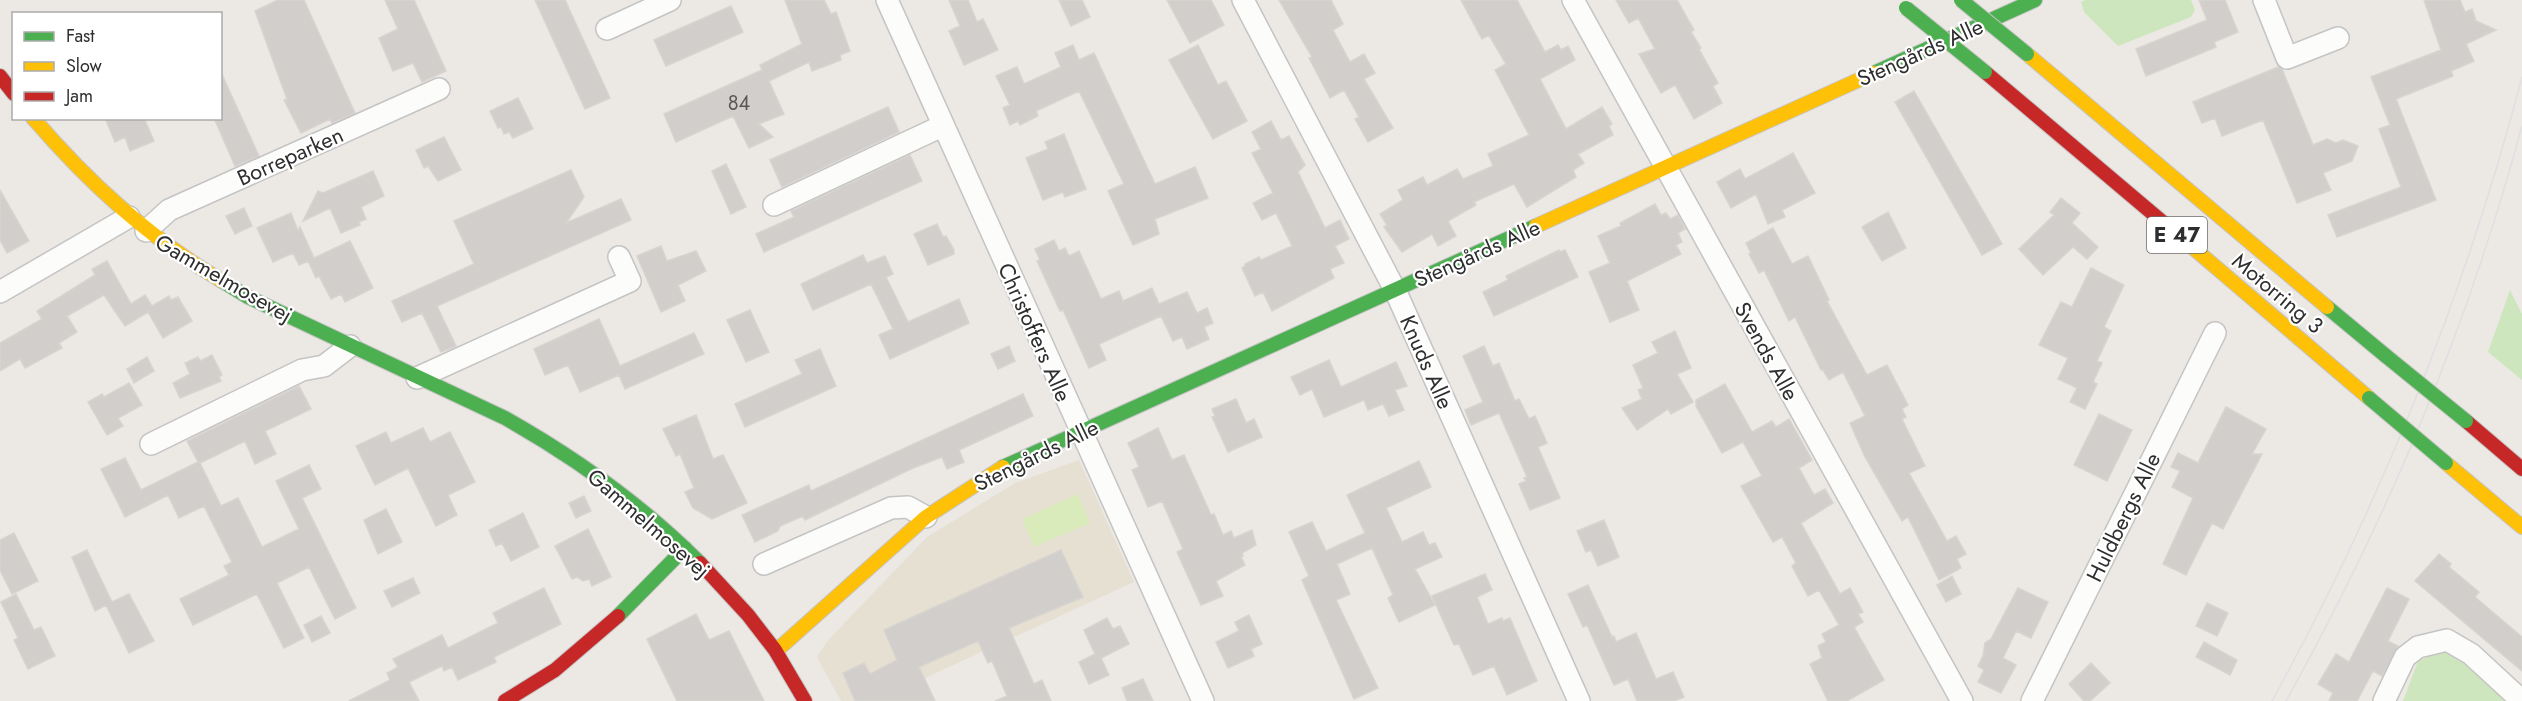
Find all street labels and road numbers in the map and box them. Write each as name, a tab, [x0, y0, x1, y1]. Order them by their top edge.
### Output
street label: Stengårds Alle	[1852, 10, 1988, 94]
street label: Borreparken	[232, 118, 348, 194]
street label: Stengårds Alle	[1409, 211, 1545, 295]
road number: E 47	[2147, 217, 2207, 253]
street label: Gammelmosevej	[150, 226, 298, 330]
street label: Motorring 3	[2225, 245, 2331, 341]
street label: Christoffers Alle	[990, 257, 1080, 407]
street label: Svends Alle	[1727, 296, 1807, 406]
street label: Knuds Alle	[1392, 310, 1462, 414]
street label: Stengårds Alle	[968, 411, 1104, 499]
street label: Huldbergs Alle	[2078, 447, 2168, 587]
street label: Gammelmosevej	[581, 461, 717, 585]

